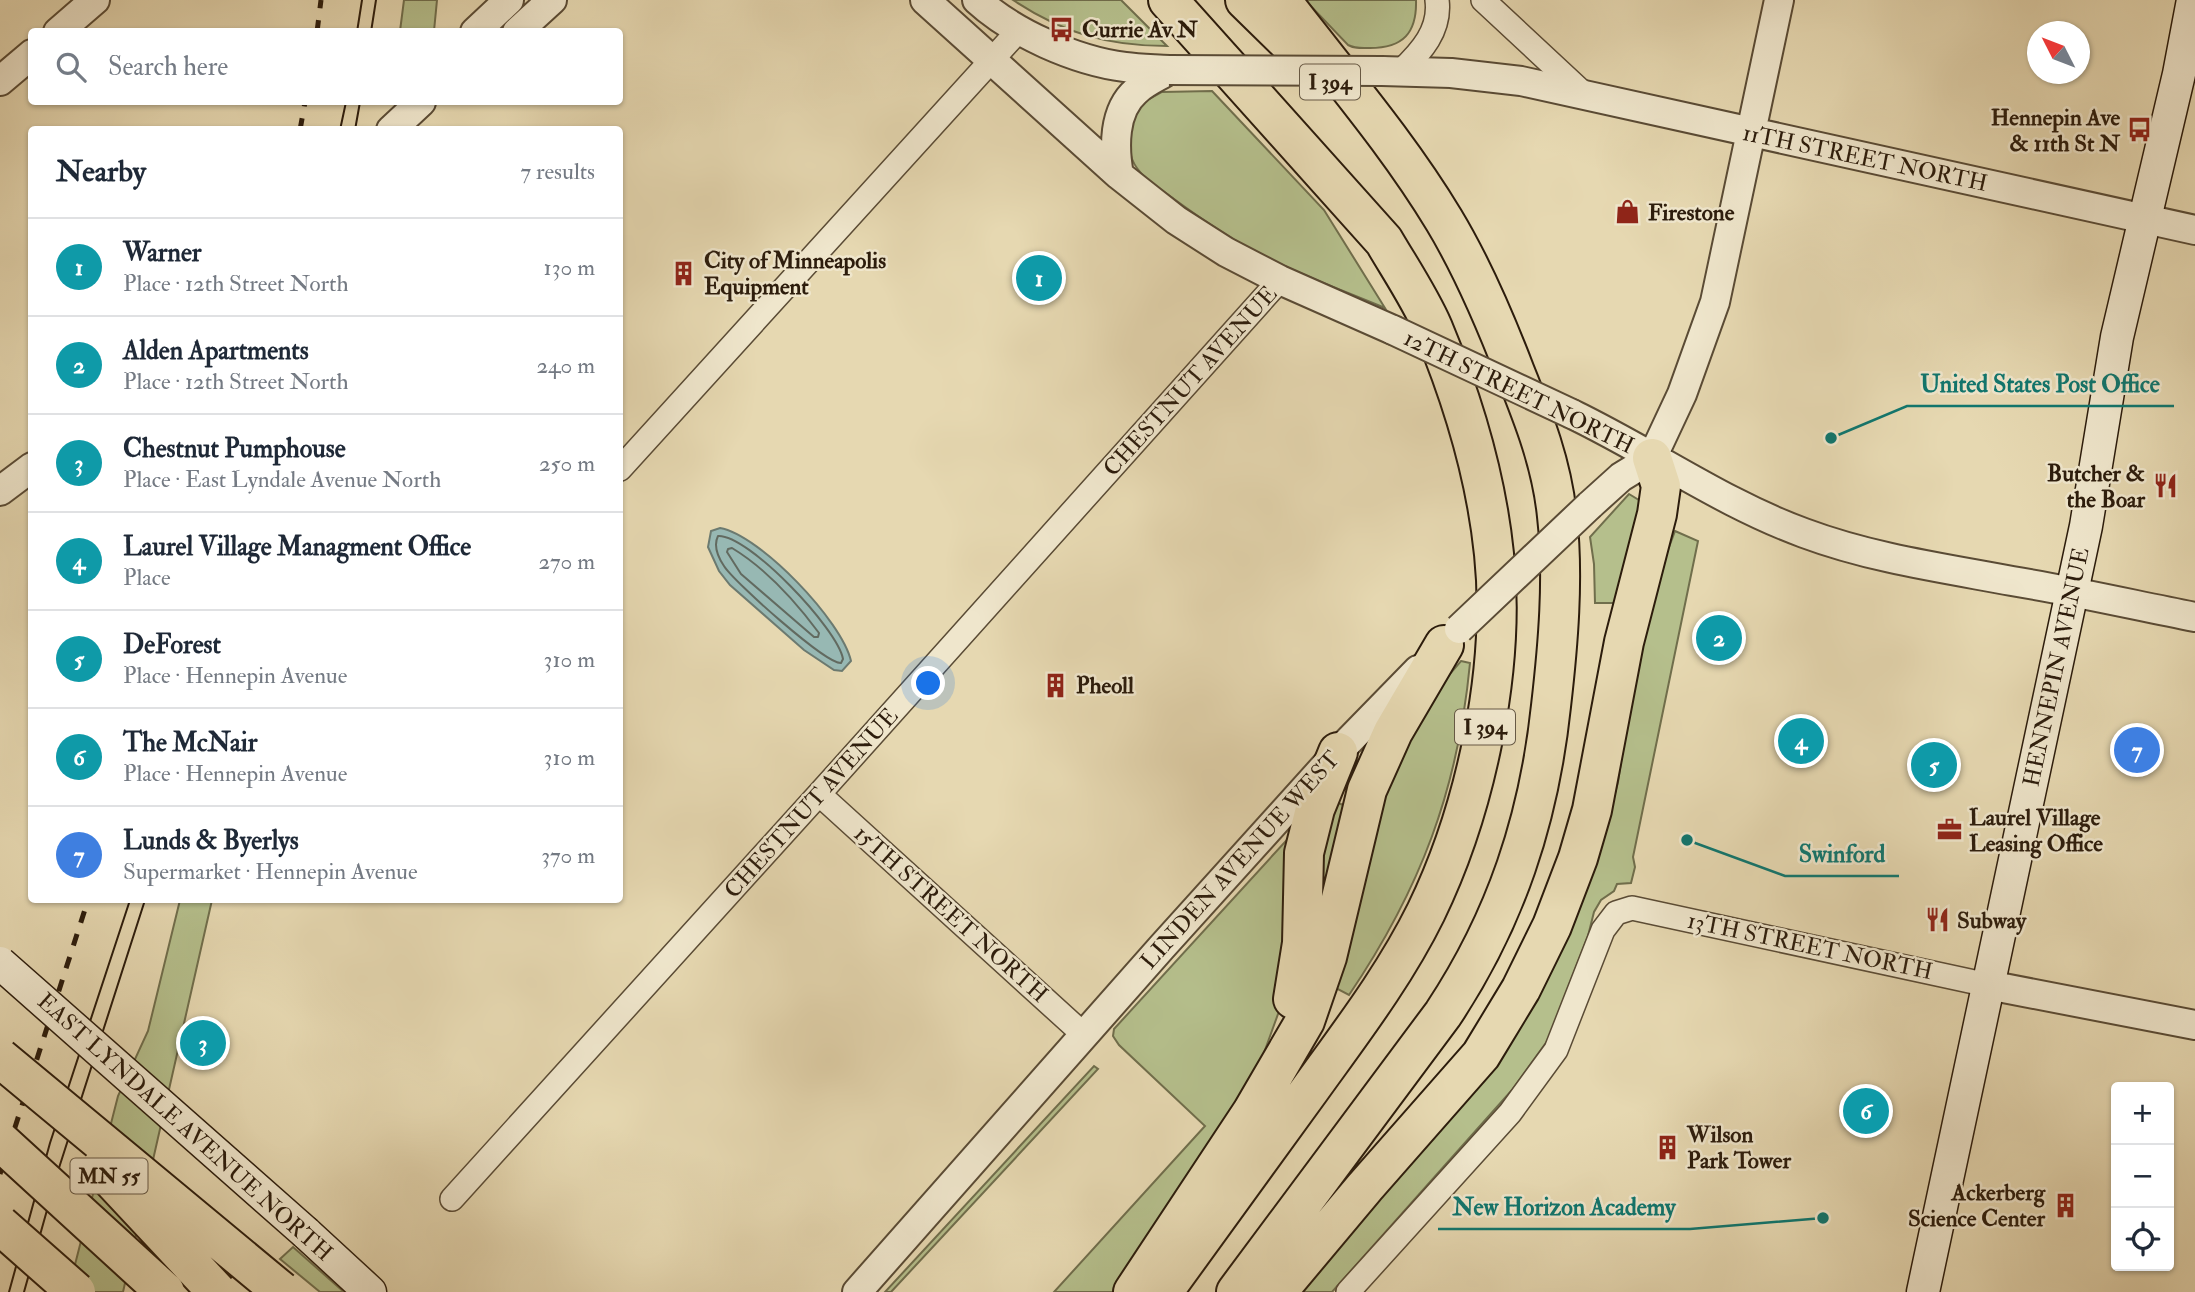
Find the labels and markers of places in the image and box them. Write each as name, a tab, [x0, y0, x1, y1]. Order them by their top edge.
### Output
bus stop icon: Currie Av N	[1048, 15, 1076, 43]
place label: Currie Av N	[1082, 15, 1198, 44]
place label: Hennepin Ave & 11th St N	[1991, 103, 2120, 158]
bus stop icon: Hennepin Ave & 11th St N	[2126, 116, 2154, 144]
shop icon: Firestone	[1614, 198, 1642, 226]
place label: Firestone	[1648, 198, 1735, 227]
place label: City of Minneapolis Equipment	[704, 246, 886, 302]
pin: 1	[1016, 252, 1062, 304]
building icon: City of Minneapolis Equipment	[670, 259, 698, 287]
callout: United States Post Office	[1907, 361, 2174, 406]
place label: Butcher & the Boar	[2047, 459, 2145, 514]
restaurant icon: Butcher & the Boar	[2151, 472, 2179, 500]
pin: 2	[1696, 612, 1742, 664]
building icon: Pheoll	[1042, 671, 1070, 699]
place label: Pheoll	[1076, 671, 1135, 700]
pin: 4	[1778, 715, 1824, 767]
pin: 7	[2114, 724, 2160, 776]
pin: 5	[1911, 739, 1957, 791]
place label: Laurel Village Leasing Office	[1969, 803, 2103, 859]
office icon: Laurel Village Leasing Office	[1935, 816, 1963, 844]
callout: Swinford	[1785, 831, 1899, 876]
restaurant icon: Subway	[1923, 906, 1951, 934]
place label: Subway	[1957, 906, 2027, 936]
pin: 3	[180, 1017, 226, 1069]
pin: 6	[1843, 1085, 1889, 1137]
place label: Wilson Park Tower	[1686, 1120, 1791, 1175]
building icon: Wilson Park Tower	[1653, 1133, 1681, 1161]
place label: Ackerberg Science Center	[1908, 1178, 2047, 1233]
callout: New Horizon Academy	[1438, 1184, 1690, 1229]
building icon: Ackerberg Science Center	[2051, 1191, 2079, 1219]

